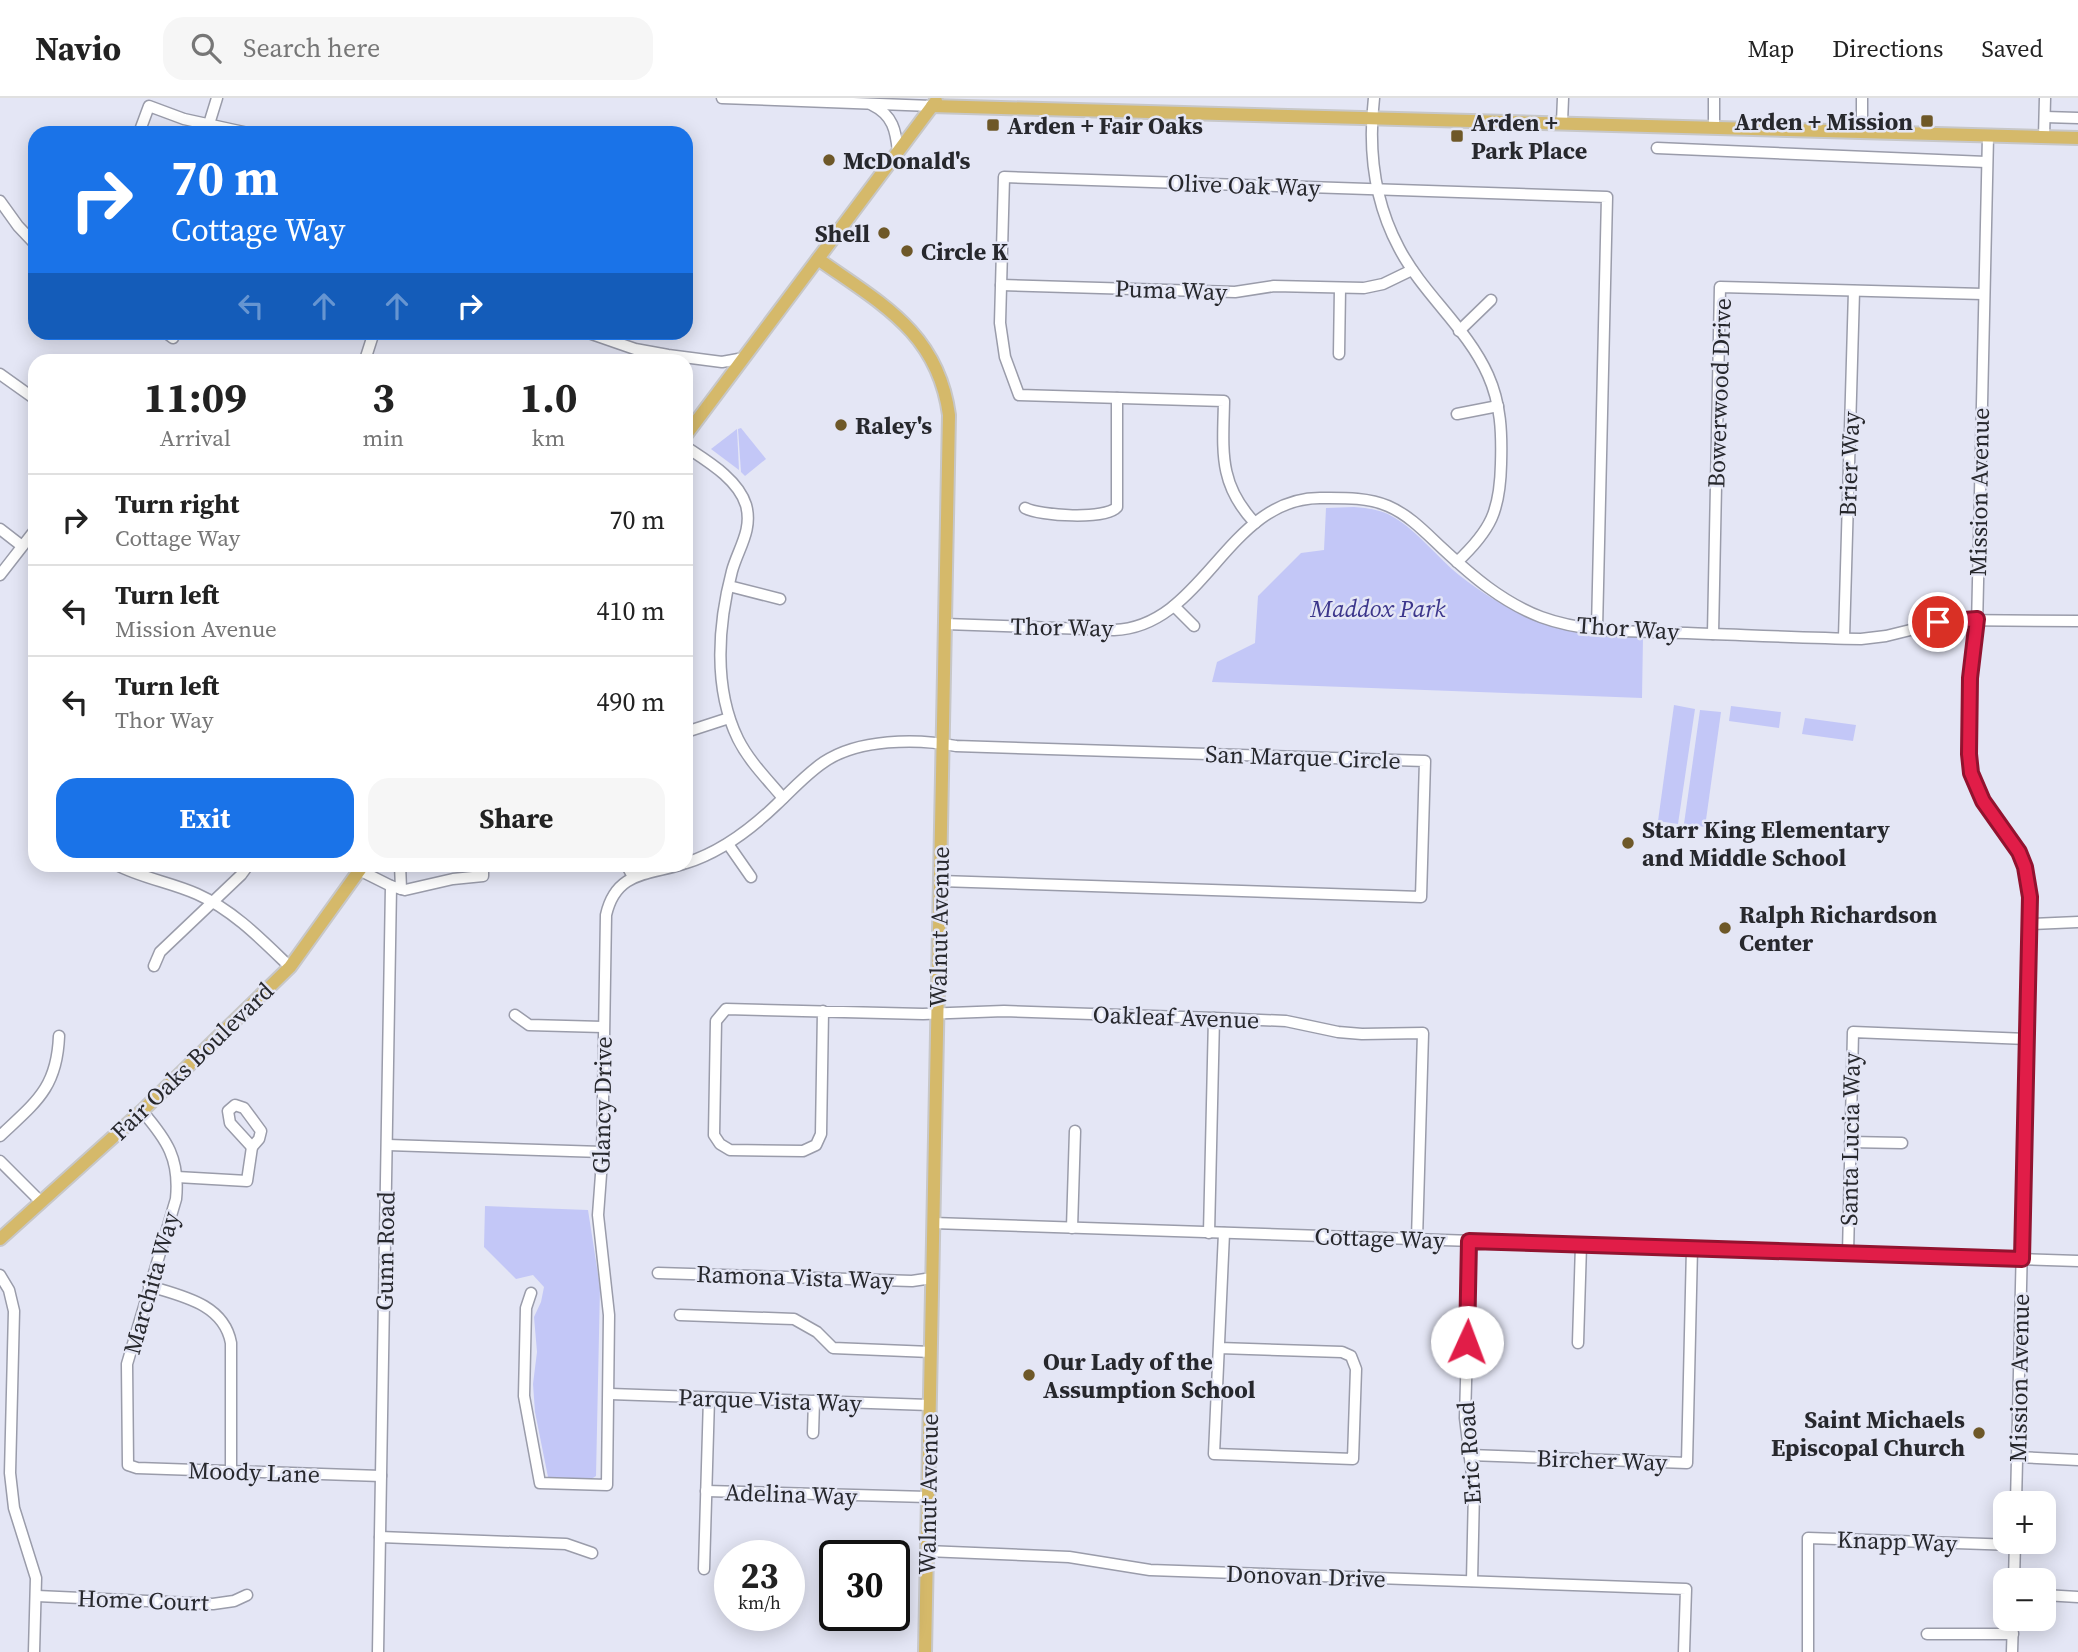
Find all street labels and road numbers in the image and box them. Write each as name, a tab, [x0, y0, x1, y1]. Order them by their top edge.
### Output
street label: Olive Oak Way	[1167, 166, 1322, 204]
street label: Puma Way	[1114, 272, 1229, 308]
street label: Bowerwood Drive	[1699, 297, 1739, 489]
street label: Mission Avenue	[1961, 407, 1997, 577]
street label: Brier Way	[1831, 410, 1867, 517]
street label: Thor Way	[1576, 608, 1681, 648]
street label: Thor Way	[1010, 610, 1114, 644]
street label: San Marque Circle	[1205, 737, 1401, 777]
street label: Walnut Avenue	[921, 846, 957, 1008]
street label: Fair Oaks Boulevard	[103, 974, 281, 1147]
street label: Oakleaf Avenue	[1092, 998, 1260, 1036]
street label: Glancy Drive	[584, 1036, 620, 1174]
street label: Santa Lucia Way	[1832, 1051, 1868, 1226]
street label: Gunn Road	[367, 1191, 403, 1311]
street label: Marchita Way	[115, 1207, 187, 1358]
street label: Cottage Way	[1314, 1219, 1447, 1257]
street label: Ramona Vista Way	[696, 1257, 895, 1297]
street label: Mission Avenue	[2001, 1293, 2037, 1463]
street label: Parque Vista Way	[677, 1380, 863, 1420]
street label: Eric Road	[1449, 1400, 1489, 1506]
street label: Walnut Avenue	[910, 1413, 946, 1575]
street label: Bircher Way	[1536, 1441, 1669, 1479]
street label: Moody Lane	[187, 1453, 321, 1491]
street label: Adelina Way	[724, 1475, 859, 1513]
street label: Knapp Way	[1836, 1522, 1959, 1560]
street label: Donovan Drive	[1226, 1557, 1386, 1595]
street label: Home Court	[77, 1581, 210, 1619]

